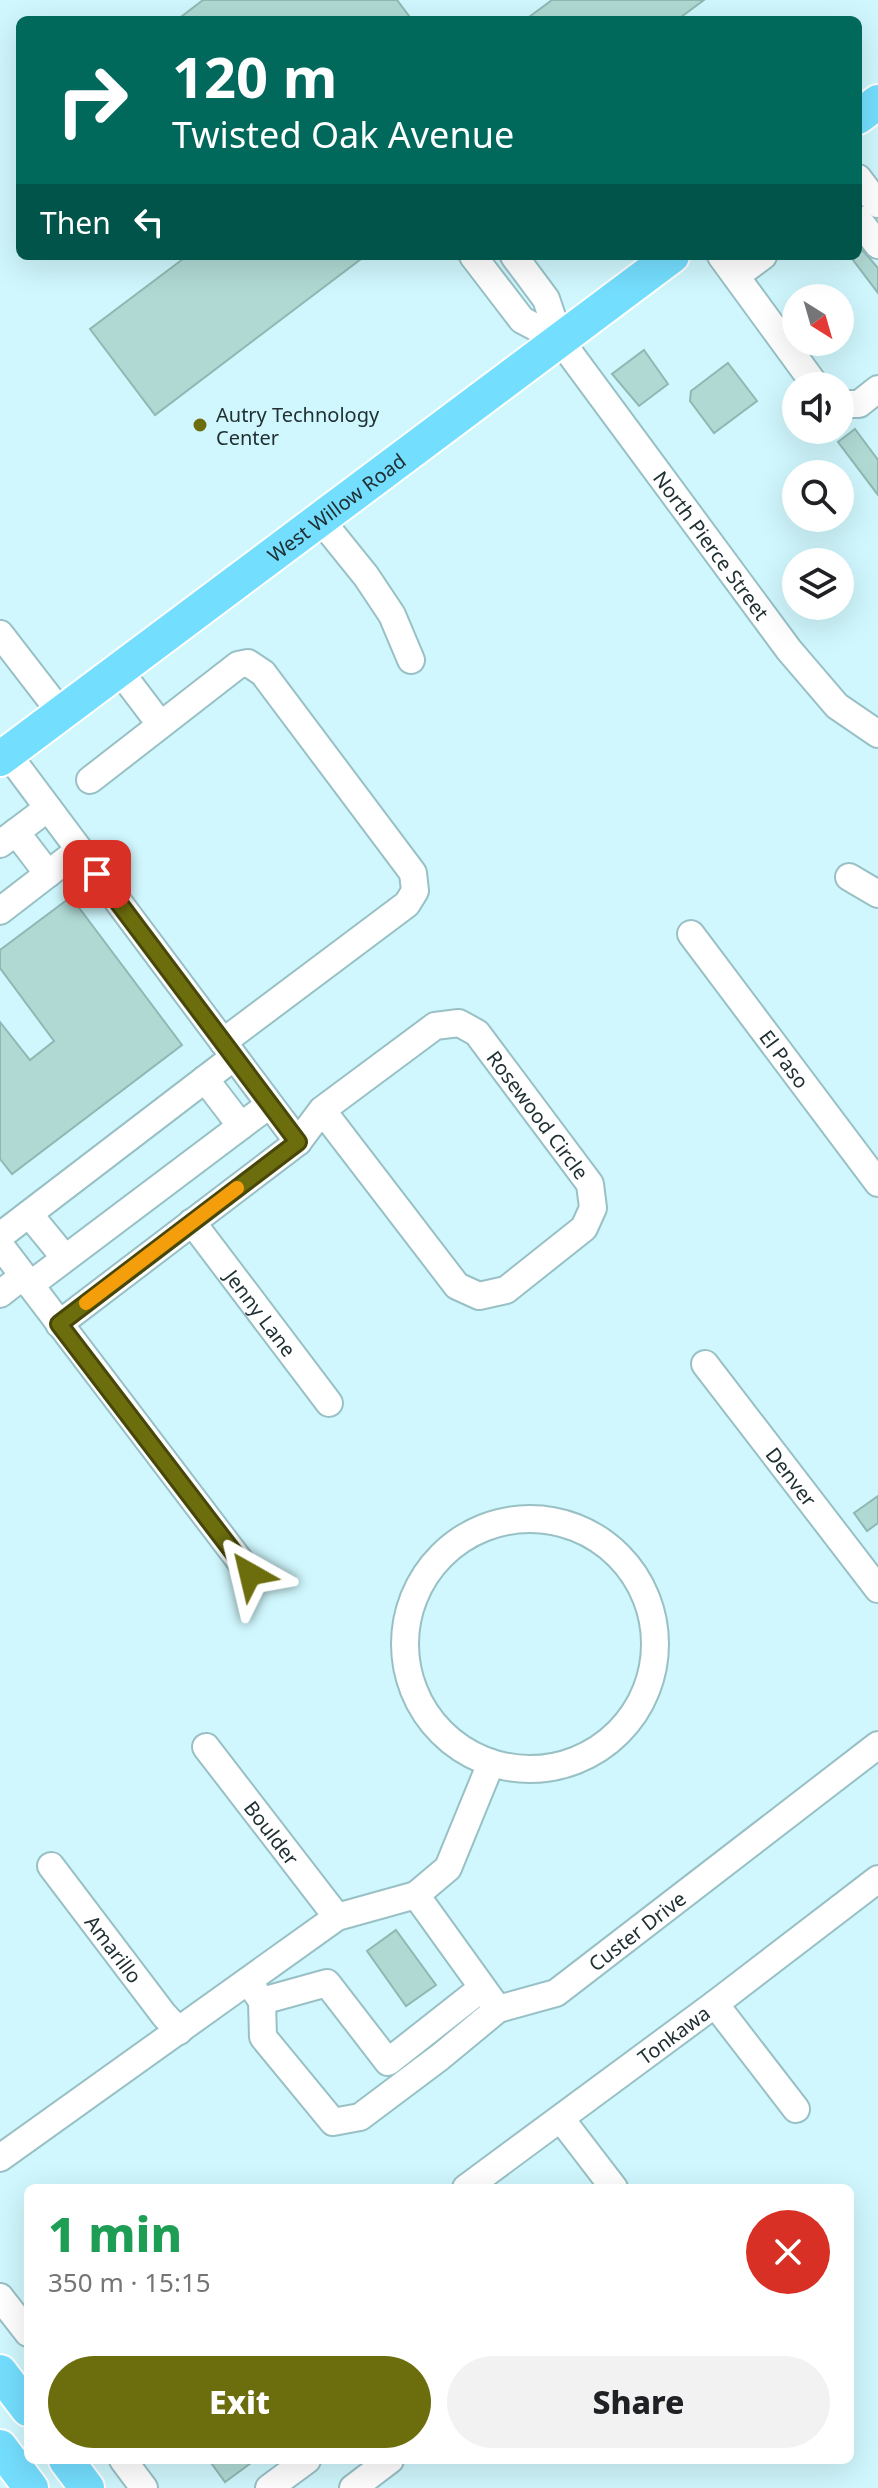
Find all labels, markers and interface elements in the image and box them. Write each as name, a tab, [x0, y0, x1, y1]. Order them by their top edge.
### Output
text: 120 m	[172, 38, 337, 114]
icon: right	[40, 48, 144, 152]
text: Twisted Oak Avenue	[172, 110, 514, 159]
icon: left	[127, 200, 171, 244]
text: Then	[40, 202, 111, 243]
north arrow	[782, 284, 854, 356]
map controls	[782, 284, 854, 620]
button: sound	[782, 372, 854, 444]
place label: Autry Technology Center	[216, 401, 380, 451]
marker: Autry Technology Center	[191, 416, 209, 434]
street label: West Willow Road	[262, 447, 411, 568]
button: search	[782, 460, 854, 532]
street label: North Pierce Street	[648, 465, 776, 625]
button: layers	[782, 548, 854, 620]
pin	[63, 840, 131, 908]
icon: arrive	[75, 852, 119, 896]
street label: El Paso	[754, 1024, 815, 1093]
street label: Rosewood Circle	[481, 1045, 595, 1185]
street label: Jenny Lane	[218, 1262, 302, 1362]
street label: Denver	[760, 1441, 823, 1512]
position arrow	[208, 1532, 292, 1616]
street label: Boulder	[238, 1795, 305, 1870]
street label: Custer Drive	[583, 1885, 691, 1977]
street label: Amarillo	[79, 1909, 148, 1988]
street label: Tonkawa	[632, 1999, 715, 2070]
text: 1 min	[48, 2201, 182, 2266]
button: close	[746, 2210, 830, 2294]
text: 350 m · 15:15	[48, 2264, 211, 2300]
button: Exit	[48, 2356, 431, 2448]
button: Share	[447, 2356, 830, 2448]

